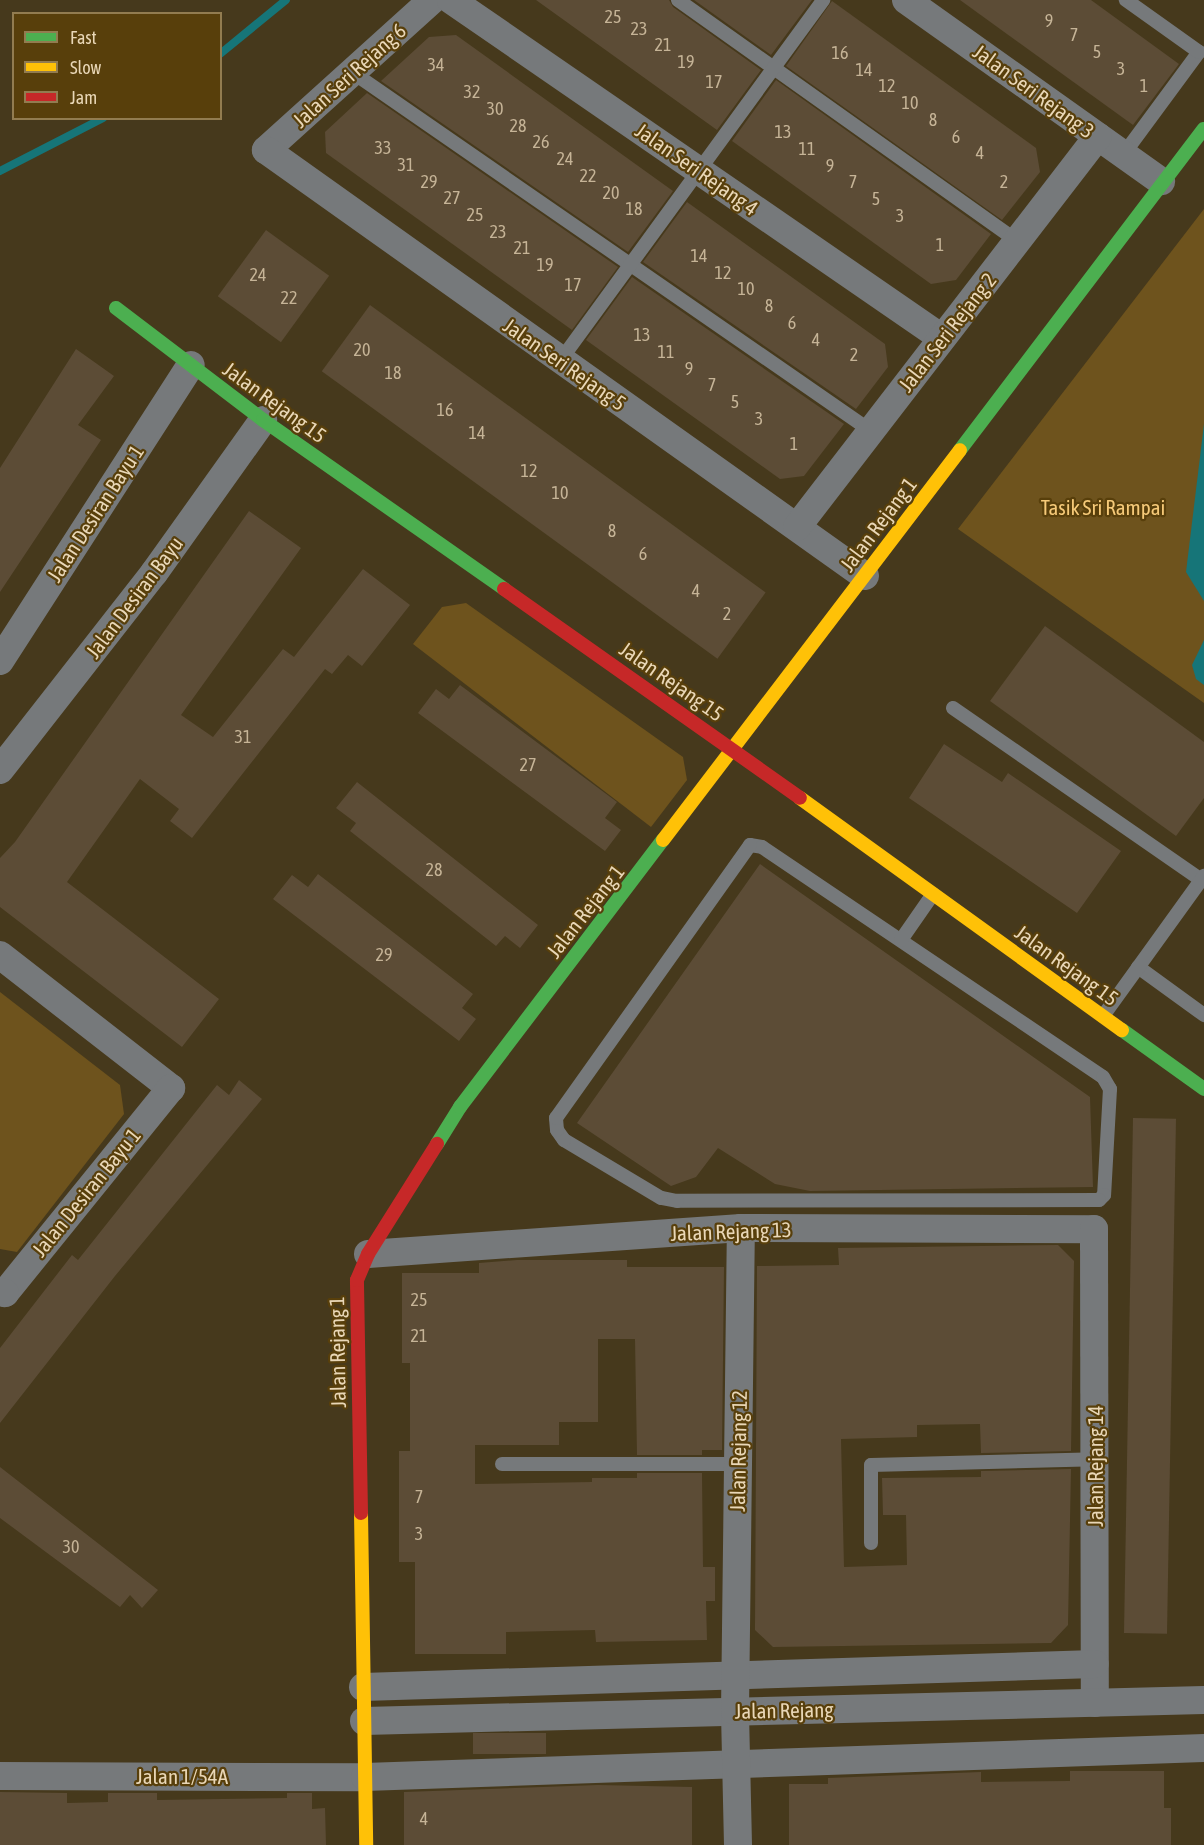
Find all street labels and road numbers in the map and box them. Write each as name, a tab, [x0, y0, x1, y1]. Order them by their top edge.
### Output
street label: Jalan Seri Rejang 6	[287, 18, 411, 132]
street label: Jalan Seri Rejang 3	[968, 39, 1100, 143]
street label: Jalan Seri Rejang 4	[631, 117, 763, 221]
street label: Jalan Seri Rejang 2	[893, 268, 1001, 396]
street label: Jalan Seri Rejang 5	[499, 312, 631, 416]
street label: Jalan Rejang 15	[219, 356, 331, 448]
street label: Jalan Desiran Bayu 1	[41, 440, 149, 586]
street label: Jalan Rejang 1	[834, 472, 922, 576]
street label: Jalan Desiran Bayu	[80, 531, 188, 663]
street label: Jalan Rejang 15	[615, 636, 729, 726]
street label: Jalan Rejang 1	[541, 859, 629, 963]
street label: Jalan Rejang 15	[1011, 919, 1123, 1011]
street label: Jalan Desiran Bayu 1	[26, 1123, 146, 1261]
street label: Jalan Rejang 13	[670, 1216, 792, 1246]
street label: Jalan Rejang 1	[323, 1296, 351, 1408]
street label: Jalan Rejang 12	[724, 1390, 752, 1512]
street label: Jalan Rejang 14	[1082, 1405, 1108, 1527]
street label: Jalan Rejang	[734, 1697, 834, 1723]
street label: Jalan 1/54A	[136, 1763, 228, 1789]

